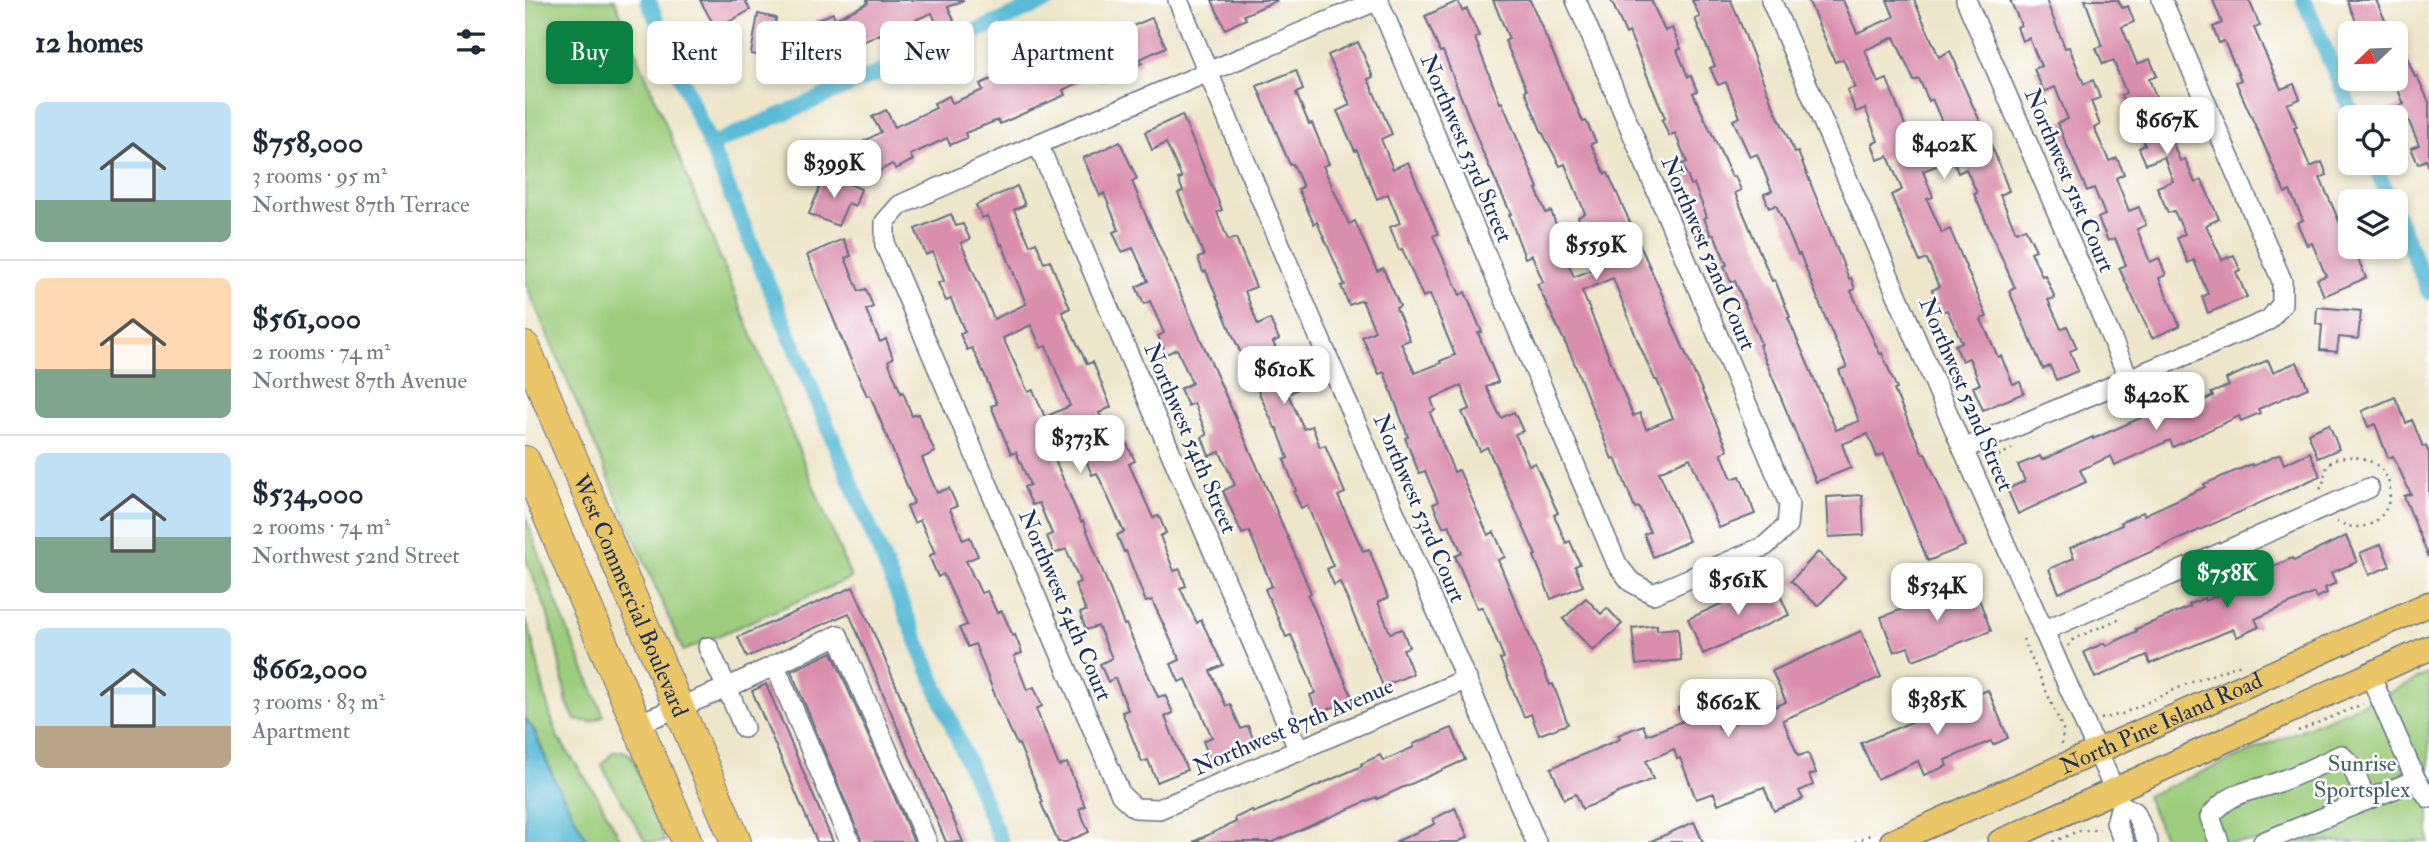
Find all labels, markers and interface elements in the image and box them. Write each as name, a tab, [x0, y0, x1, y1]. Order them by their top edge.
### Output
chip: Buy	[546, 21, 633, 84]
chip: Rent	[647, 21, 742, 84]
chip: Filters	[756, 21, 866, 84]
chip: New	[880, 21, 974, 84]
chip: Apartment	[988, 21, 1138, 84]
north arrow	[2338, 21, 2408, 91]
map controls	[2338, 21, 2408, 259]
icon: filters	[452, 23, 490, 61]
text: 12 homes	[35, 24, 143, 61]
street label: Northwest 53rd Street	[1414, 50, 1519, 247]
street label: Northwest 51st Court	[2018, 84, 2121, 277]
pin: $667K	[2118, 97, 2216, 157]
text: $667K	[2136, 105, 2198, 134]
button: locate	[2338, 105, 2408, 175]
pin: $402K	[1895, 122, 1993, 181]
text: $758,000	[252, 124, 363, 161]
text: $402K	[1912, 129, 1976, 158]
icon: home	[91, 130, 175, 214]
pin: $399K	[785, 140, 883, 200]
text: $399K	[803, 148, 865, 177]
street label: Northwest 52nd Court	[1655, 152, 1763, 355]
text: 3 rooms · 95 m²	[252, 161, 387, 190]
button: layers	[2338, 189, 2408, 259]
text: Northwest 87th Terrace	[252, 190, 470, 219]
pin: $559K	[1547, 222, 1645, 282]
text: $559K	[1565, 230, 1627, 259]
street label: Northwest 52nd Street	[1913, 293, 2020, 496]
text: $561,000	[252, 300, 361, 337]
icon: home	[91, 306, 175, 390]
text: 2 rooms · 74 m²	[252, 337, 391, 366]
street label: Northwest 54th Street	[1137, 338, 1244, 538]
pin: $610K	[1235, 346, 1333, 406]
text: $610K	[1254, 354, 1314, 383]
text: Northwest 87th Avenue	[252, 366, 467, 395]
pin: $420K	[2107, 372, 2205, 432]
text: $420K	[2124, 380, 2188, 409]
street label: Northwest 53rd Court	[1367, 409, 1472, 607]
pin: $373K	[1031, 416, 1129, 475]
text: $373K	[1051, 423, 1109, 452]
street label: West Commercial Boulevard	[566, 469, 695, 721]
text: $534,000	[252, 475, 364, 512]
icon: home	[91, 481, 175, 565]
street label: Northwest 54th Court	[1012, 505, 1119, 705]
text: 2 rooms · 74 m²	[252, 512, 391, 541]
text: Northwest 52nd Street	[252, 541, 460, 570]
pin: $758K	[2178, 550, 2276, 610]
pin: $561K	[1689, 558, 1787, 617]
text: $758K	[2197, 558, 2257, 587]
pin: $534K	[1888, 564, 1986, 623]
text: $561K	[1709, 565, 1767, 594]
text: $534K	[1907, 571, 1967, 600]
text: $662,000	[252, 650, 368, 687]
icon: home	[91, 656, 175, 740]
street label: North Pine Island Road	[2055, 666, 2267, 781]
street label: Northwest 87th Avenue	[1189, 671, 1398, 782]
pin: $385K	[1888, 678, 1986, 737]
pin: $662K	[1679, 680, 1777, 739]
text: $385K	[1908, 685, 1966, 714]
text: 3 rooms · 83 m²	[252, 687, 385, 716]
text: $662K	[1696, 687, 1760, 716]
text: Apartment	[252, 716, 350, 745]
park label: Sunrise Sportsplex	[2314, 749, 2410, 805]

